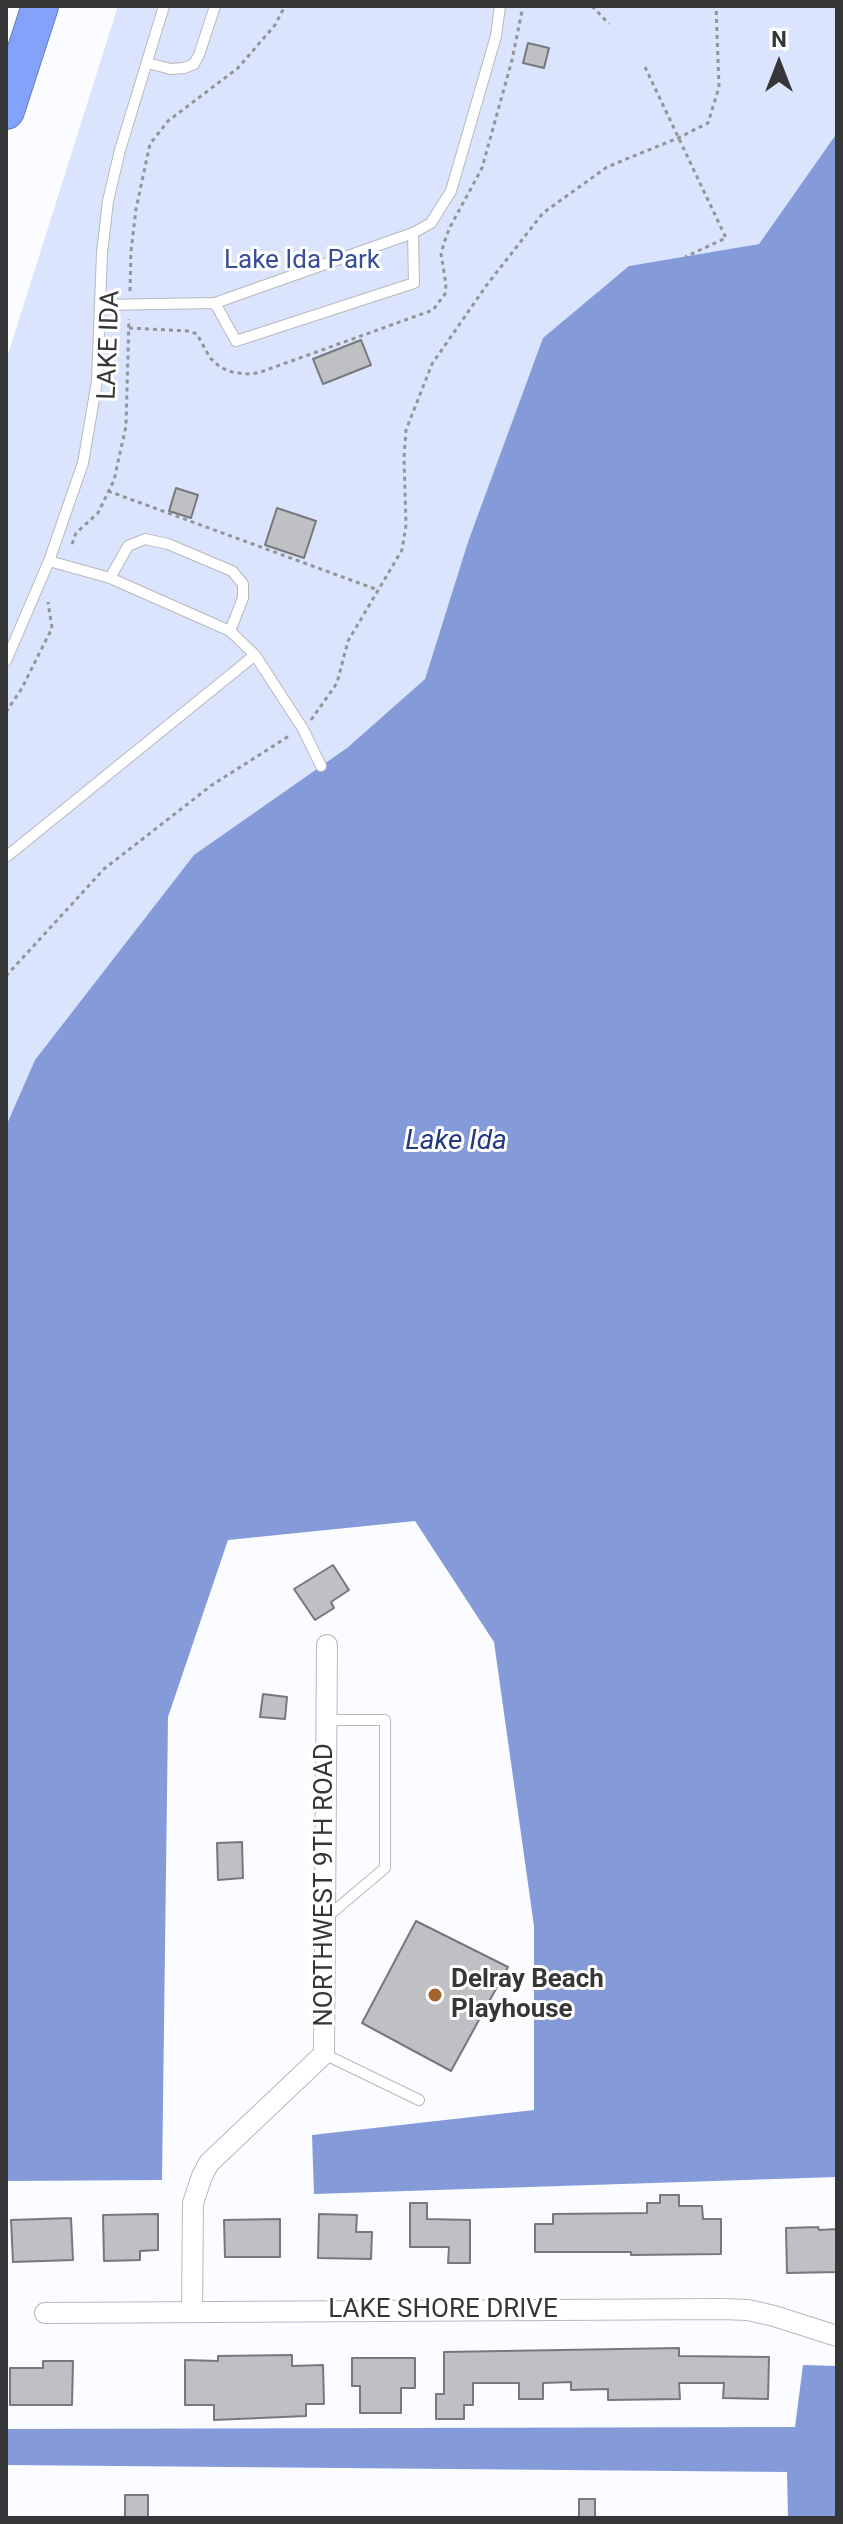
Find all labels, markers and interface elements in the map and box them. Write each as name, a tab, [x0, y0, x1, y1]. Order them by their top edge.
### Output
north arrow	[739, 24, 819, 104]
text: N	[771, 27, 787, 52]
park label: Lake Ida Park	[224, 245, 380, 277]
street label: LAKE IDA	[92, 290, 128, 400]
water label: Lake Ida	[405, 1125, 507, 1159]
street label: NORTHWEST 9TH ROAD	[309, 1743, 341, 2027]
place label: Delray Beach Playhouse	[451, 1964, 604, 2026]
marker: Delray Beach Playhouse	[426, 1986, 444, 2004]
street label: LAKE SHORE DRIVE	[328, 2294, 558, 2326]

